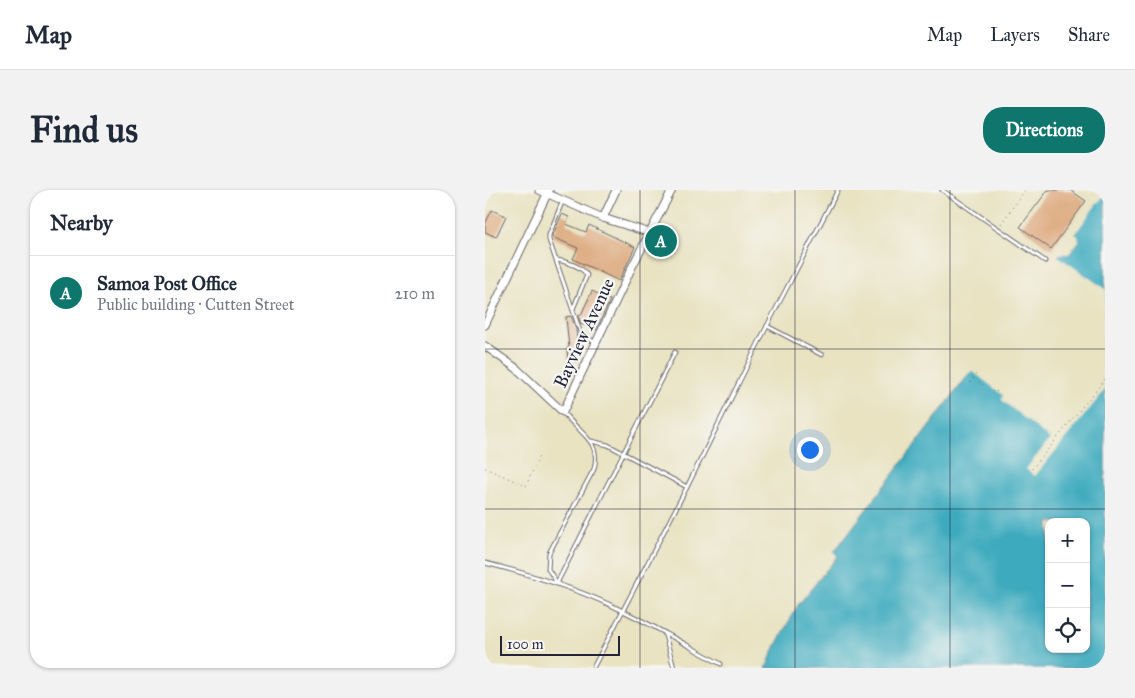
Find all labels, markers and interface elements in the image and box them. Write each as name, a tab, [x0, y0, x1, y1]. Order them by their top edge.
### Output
text: Map	[25, 20, 72, 50]
text: Map	[927, 24, 962, 46]
text: Layers	[990, 24, 1040, 46]
text: Share	[1068, 24, 1110, 46]
button: Directions	[983, 107, 1105, 153]
text: Find us	[30, 109, 138, 152]
text: Nearby	[50, 210, 113, 236]
pin: A	[645, 222, 677, 260]
text: Samoa Post Office	[97, 272, 237, 295]
street label: Bayview Avenue	[549, 275, 619, 391]
text: A	[61, 284, 71, 303]
text: 210 m	[395, 284, 435, 303]
text: Public building · Cutten Street	[97, 295, 294, 314]
your location	[797, 437, 823, 463]
map controls	[1045, 518, 1090, 653]
button: +	[1045, 518, 1090, 563]
button: −	[1045, 563, 1090, 608]
button: locate	[1045, 608, 1090, 653]
scale bar	[500, 633, 620, 656]
text: 100 m	[507, 636, 544, 653]

